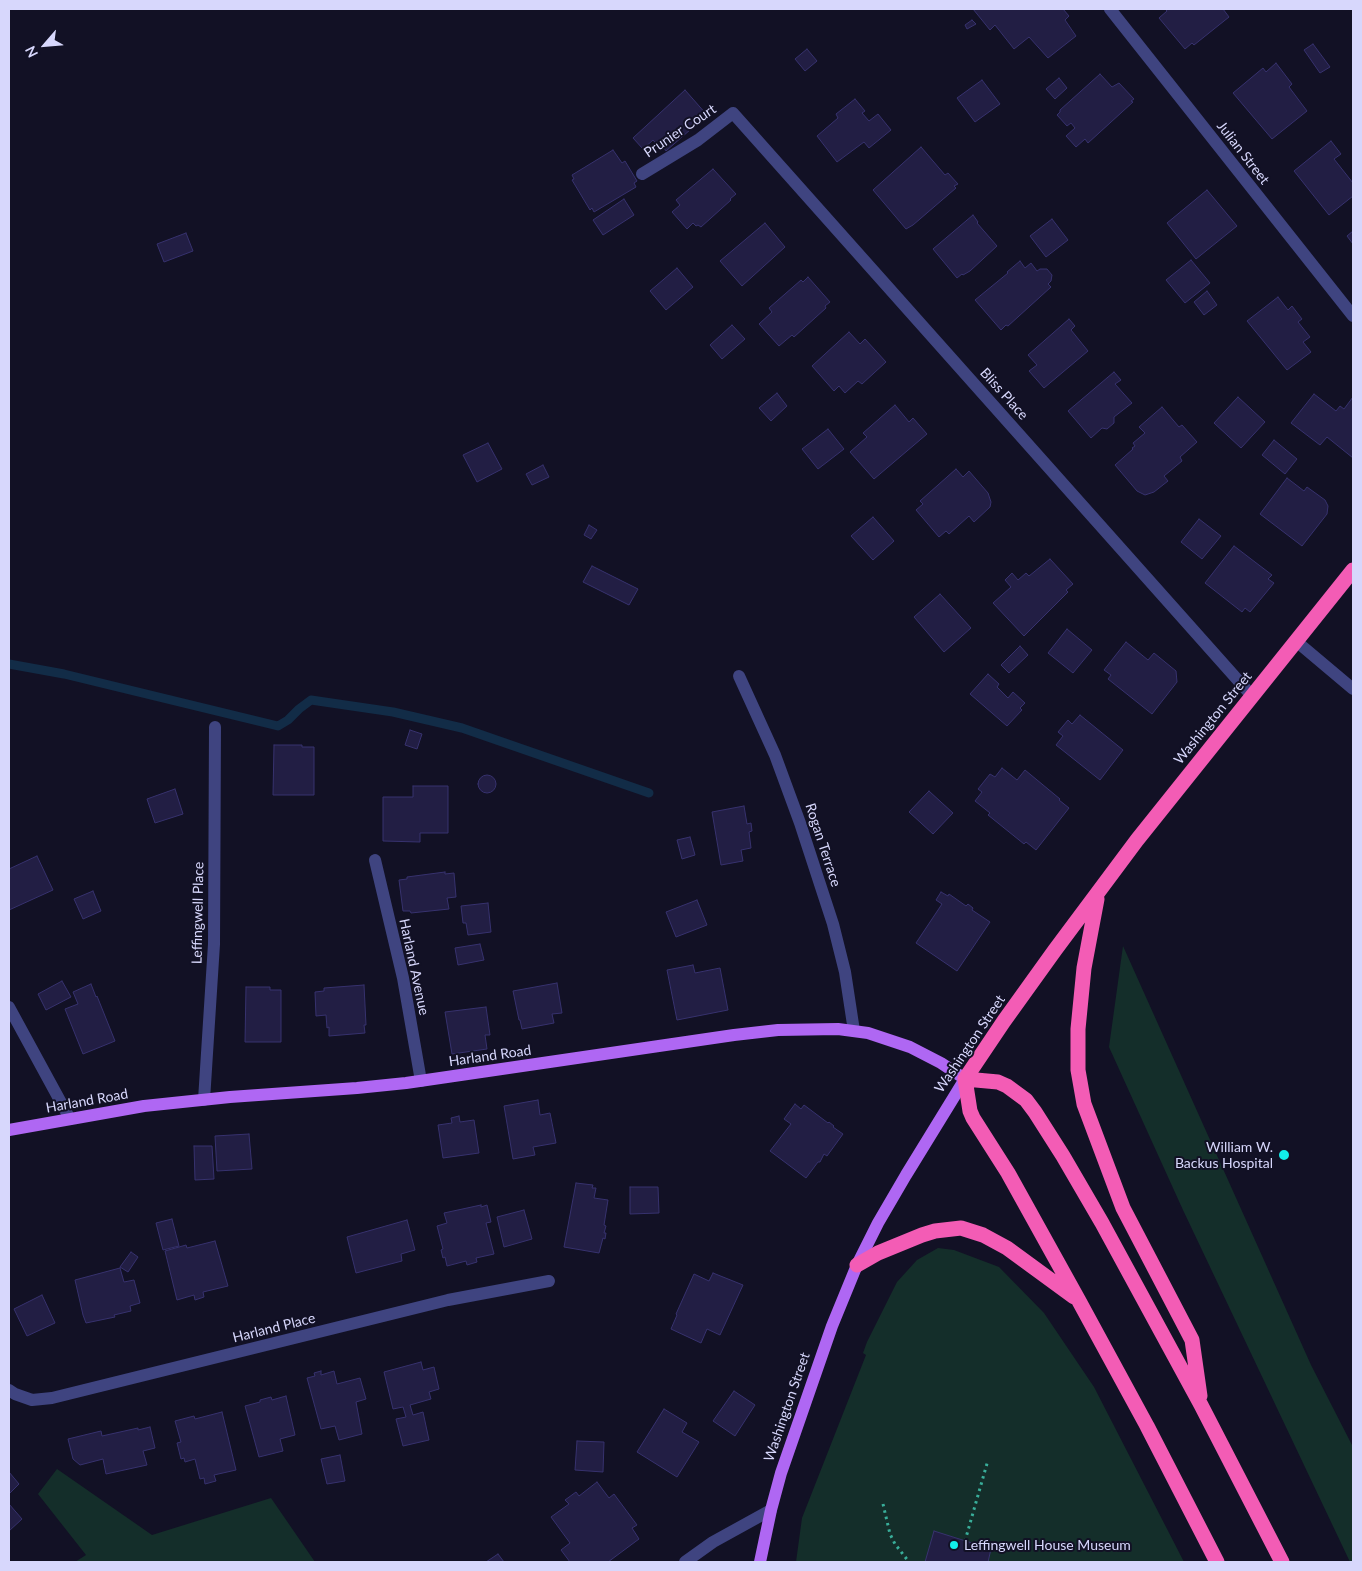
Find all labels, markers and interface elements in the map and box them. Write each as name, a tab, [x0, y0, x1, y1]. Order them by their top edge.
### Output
north arrow	[20, 20, 70, 70]
text: N	[21, 43, 41, 61]
street label: Prunier Court	[641, 101, 719, 161]
street label: Julian Street	[1213, 118, 1273, 188]
street label: Bliss Place	[976, 365, 1032, 423]
street label: Washington Street	[1171, 668, 1255, 768]
street label: Rogan Terrace	[802, 801, 844, 889]
street label: Leffingwell Place	[189, 862, 207, 964]
street label: Harland Avenue	[396, 917, 432, 1017]
street label: Washington Street	[931, 992, 1009, 1096]
street label: Harland Road	[448, 1042, 532, 1070]
street label: Harland Road	[45, 1086, 129, 1116]
place label: William W. Backus Hospital	[1175, 1139, 1273, 1172]
marker: William W. Backus Hospital	[1277, 1148, 1291, 1162]
street label: Harland Place	[231, 1310, 317, 1346]
street label: Washington Street	[760, 1350, 814, 1464]
place label: Leffingwell House Museum	[964, 1537, 1131, 1553]
marker: Leffingwell House Museum	[948, 1539, 960, 1551]

